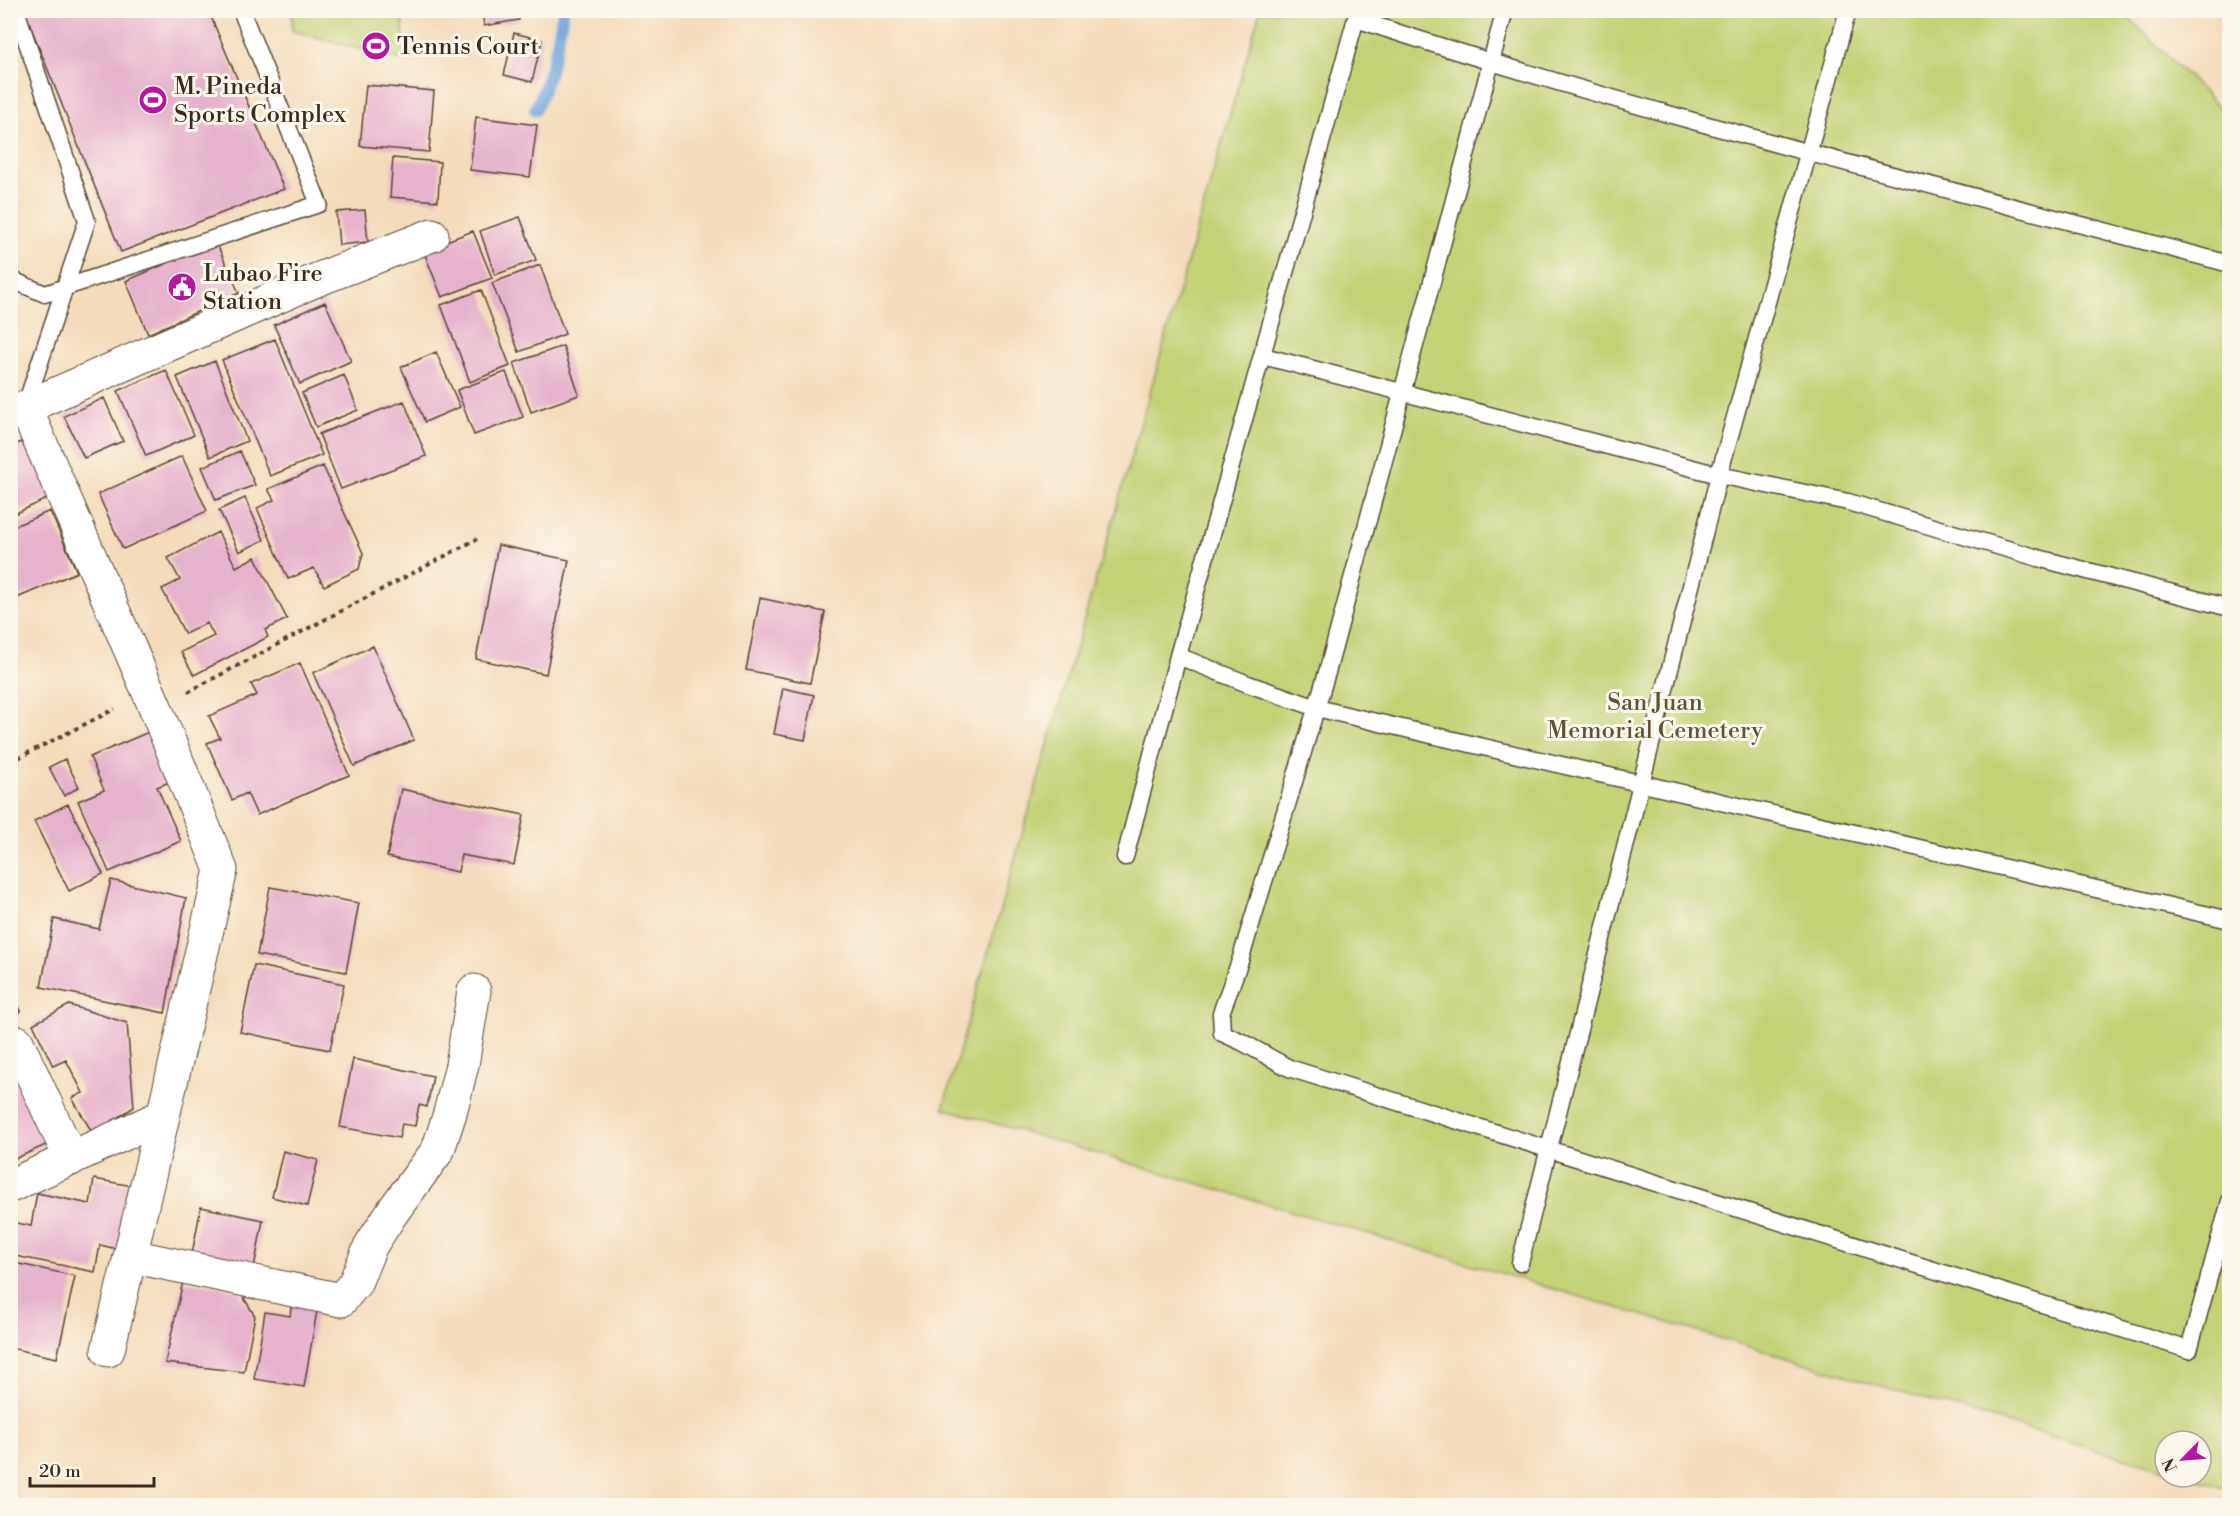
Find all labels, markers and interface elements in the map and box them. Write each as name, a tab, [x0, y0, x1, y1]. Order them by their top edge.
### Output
sports icon: Tennis Court	[360, 30, 392, 62]
place label: Tennis Court	[397, 32, 540, 62]
place label: M. Pineda Sports Complex	[174, 72, 347, 130]
sports icon: M. Pineda Sports Complex	[137, 84, 169, 116]
place label: Lubao Fire Station	[203, 259, 323, 317]
public building icon: Lubao Fire Station	[166, 271, 198, 303]
park label: San Juan Memorial Cemetery	[1547, 688, 1763, 746]
north arrow	[2153, 1429, 2213, 1489]
scale bar	[30, 1450, 154, 1488]
text: N	[2158, 1455, 2182, 1475]
text: 20 m	[39, 1460, 81, 1483]

